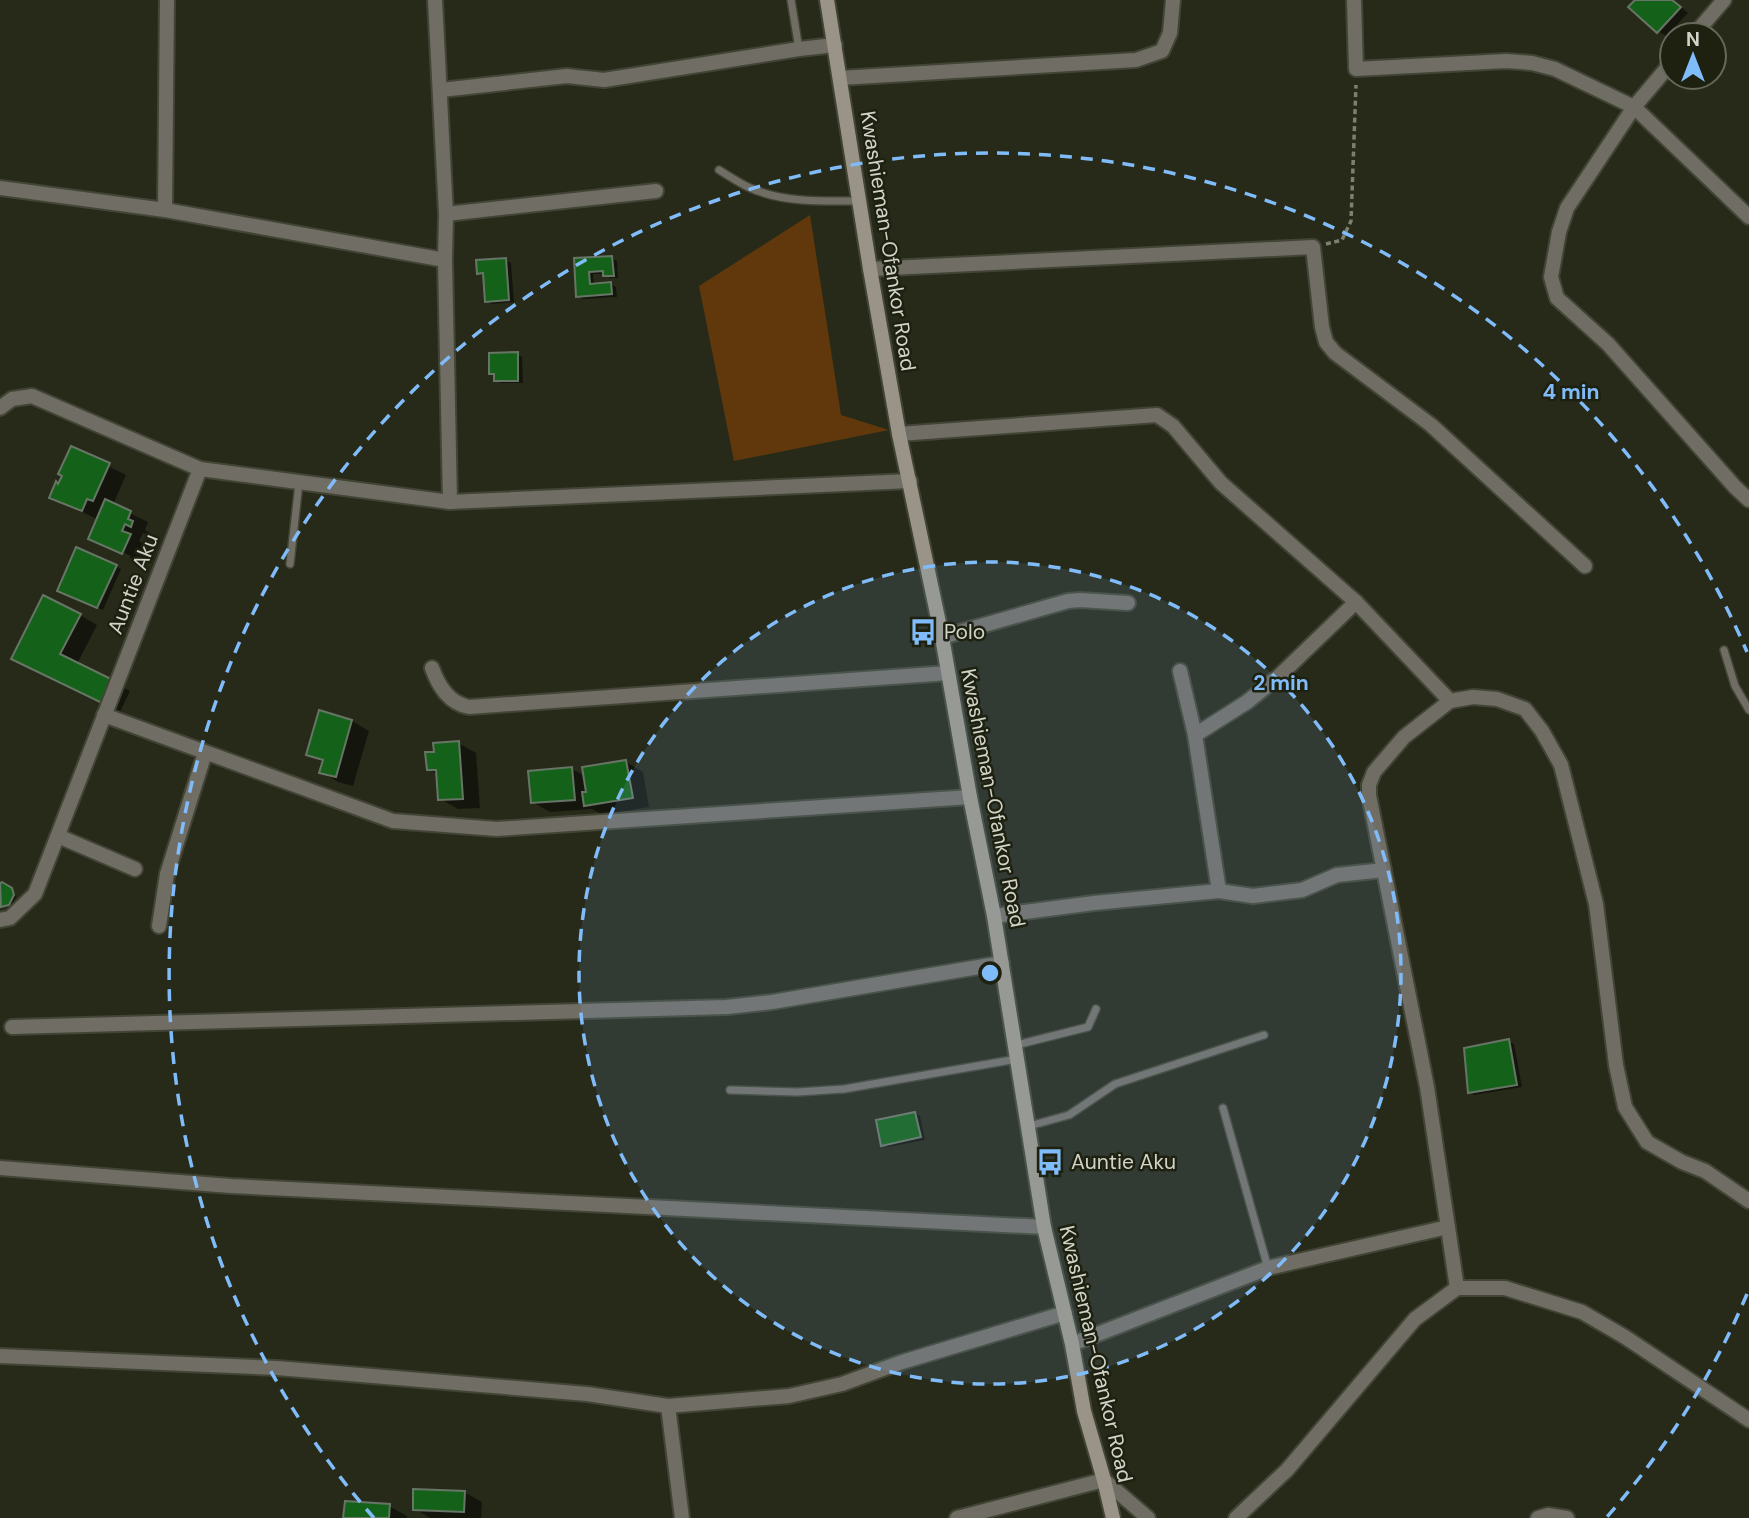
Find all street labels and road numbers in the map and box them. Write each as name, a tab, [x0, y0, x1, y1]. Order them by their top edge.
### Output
street label: Kwashieman-Ofankor Road	[854, 109, 922, 373]
street label: Auntie Aku	[101, 530, 165, 638]
street label: Kwashieman-Ofankor Road	[954, 666, 1032, 930]
street label: Kwashieman-Ofankor Road	[1053, 1223, 1139, 1485]

